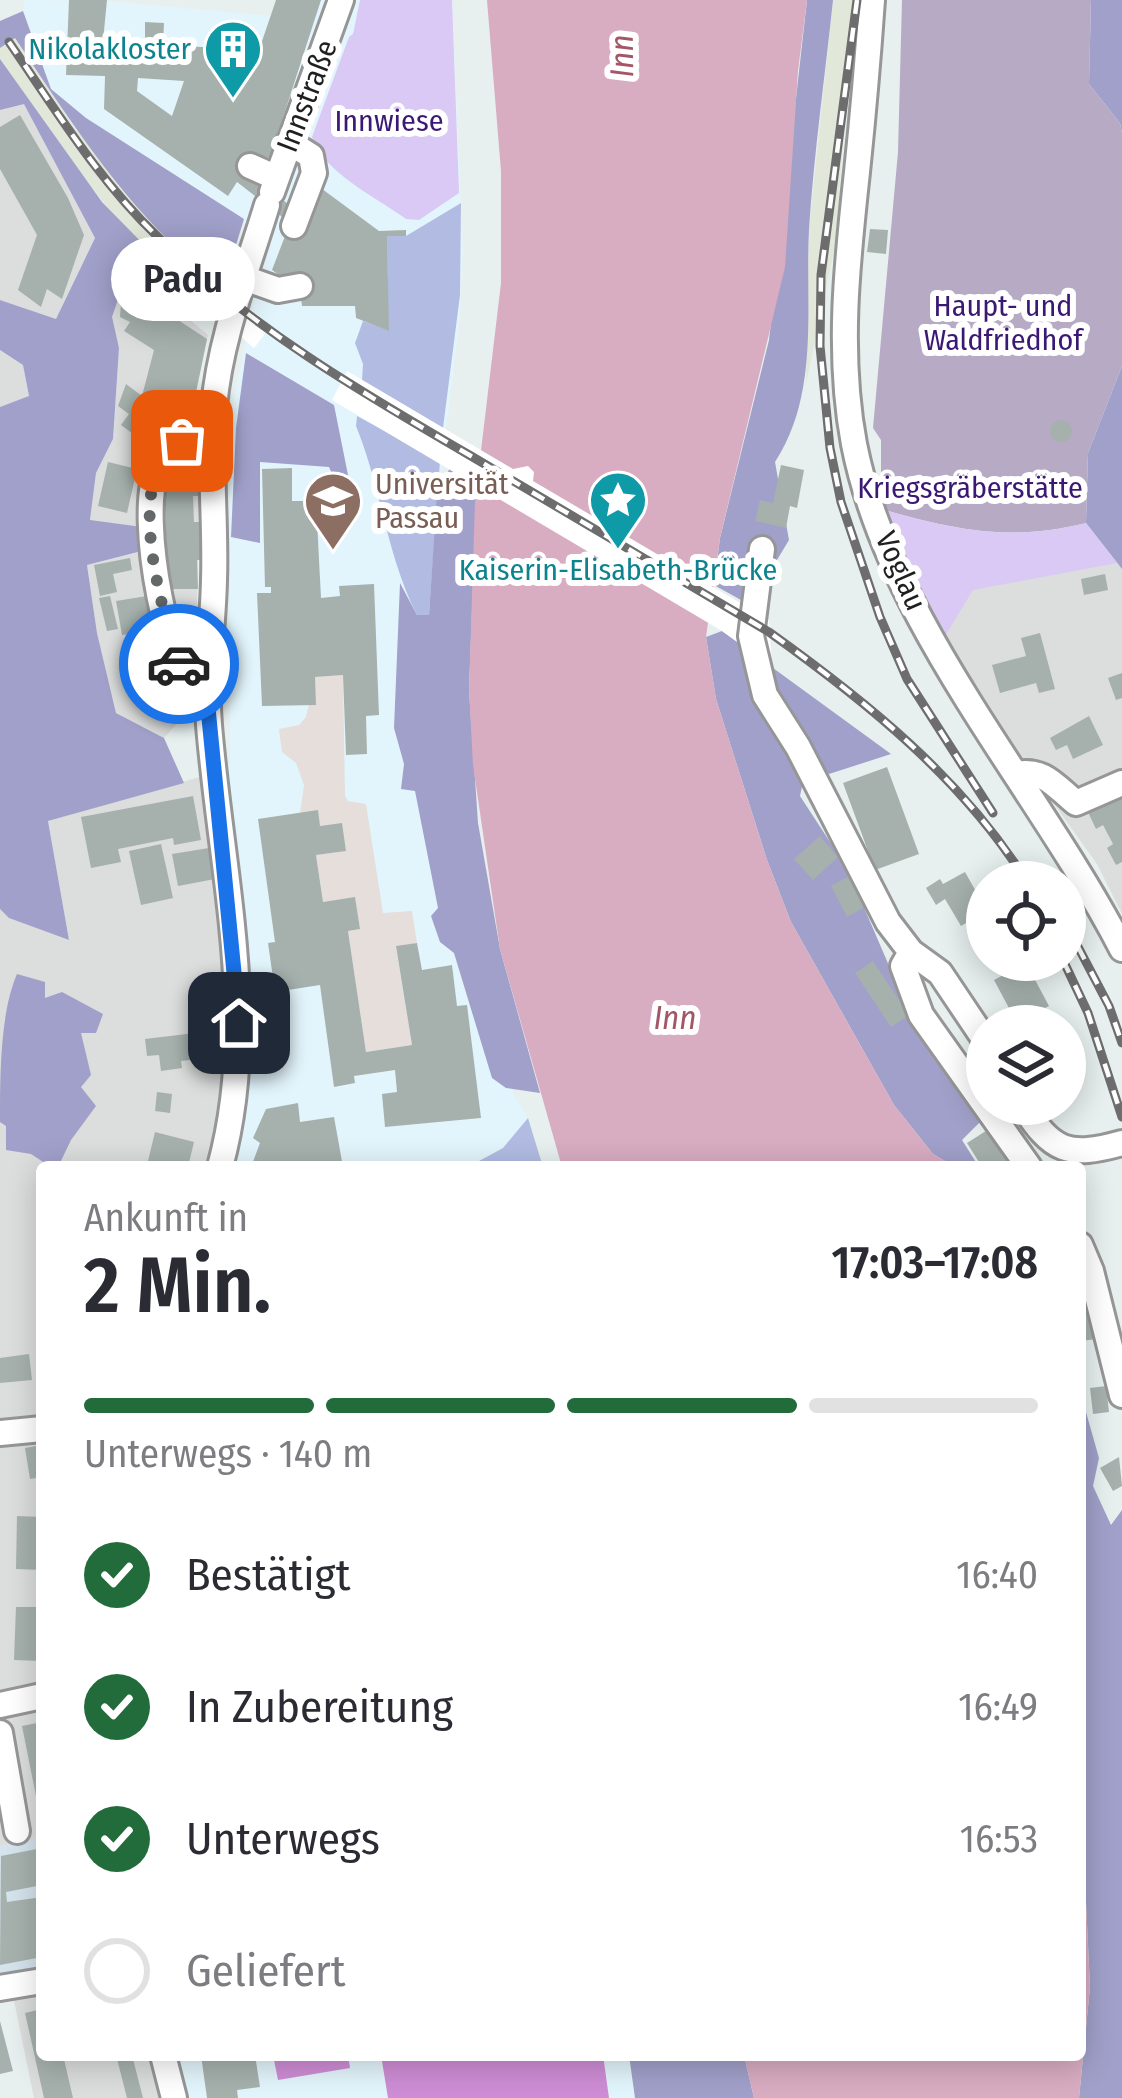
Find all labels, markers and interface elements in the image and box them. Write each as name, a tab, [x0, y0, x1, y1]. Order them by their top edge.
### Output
building icon: Nikolakloster	[202, 18, 264, 100]
place label: Nikolakloster	[28, 31, 192, 67]
water label: Inn	[602, 34, 642, 78]
street label: Innstraße	[269, 35, 345, 157]
park label: Innwiese	[334, 103, 444, 139]
callout: Padu	[110, 237, 254, 321]
text: Padu	[143, 256, 223, 302]
park label: Haupt- und Waldfriedhof	[924, 288, 1084, 358]
pin	[131, 390, 233, 492]
icon: bag	[149, 408, 215, 474]
place label: Universität Passau	[375, 466, 509, 536]
place icon: Kaiserin-Elisabeth-Brücke	[587, 469, 649, 551]
school or university icon: Universität Passau	[302, 470, 364, 552]
park label: Kriegsgräberstätte	[857, 470, 1083, 506]
street label: Voglau	[868, 526, 934, 616]
place label: Kaiserin-Elisabeth-Brücke	[459, 552, 777, 588]
courier	[119, 604, 239, 724]
icon: car	[146, 631, 212, 697]
map controls	[966, 861, 1086, 1125]
button: locate	[966, 861, 1086, 981]
pin	[188, 972, 290, 1074]
icon: home	[206, 990, 272, 1056]
water label: Inn	[653, 998, 697, 1038]
button: layers	[966, 1005, 1086, 1125]
text: Ankunft in	[84, 1195, 248, 1241]
text: 17:03–17:08	[831, 1236, 1038, 1290]
text: 2 Min.	[84, 1239, 271, 1333]
text: Unterwegs · 140 m	[84, 1431, 372, 1477]
icon: check	[84, 1542, 150, 1608]
text: Bestätigt	[186, 1548, 350, 1602]
text: 16:40	[956, 1552, 1038, 1598]
icon: check	[84, 1674, 150, 1740]
text: In Zubereitung	[186, 1680, 453, 1734]
text: 16:49	[958, 1684, 1038, 1730]
icon: check	[84, 1806, 150, 1872]
text: Unterwegs	[186, 1812, 380, 1866]
text: 16:53	[960, 1816, 1038, 1862]
text: Geliefert	[186, 1944, 345, 1998]

